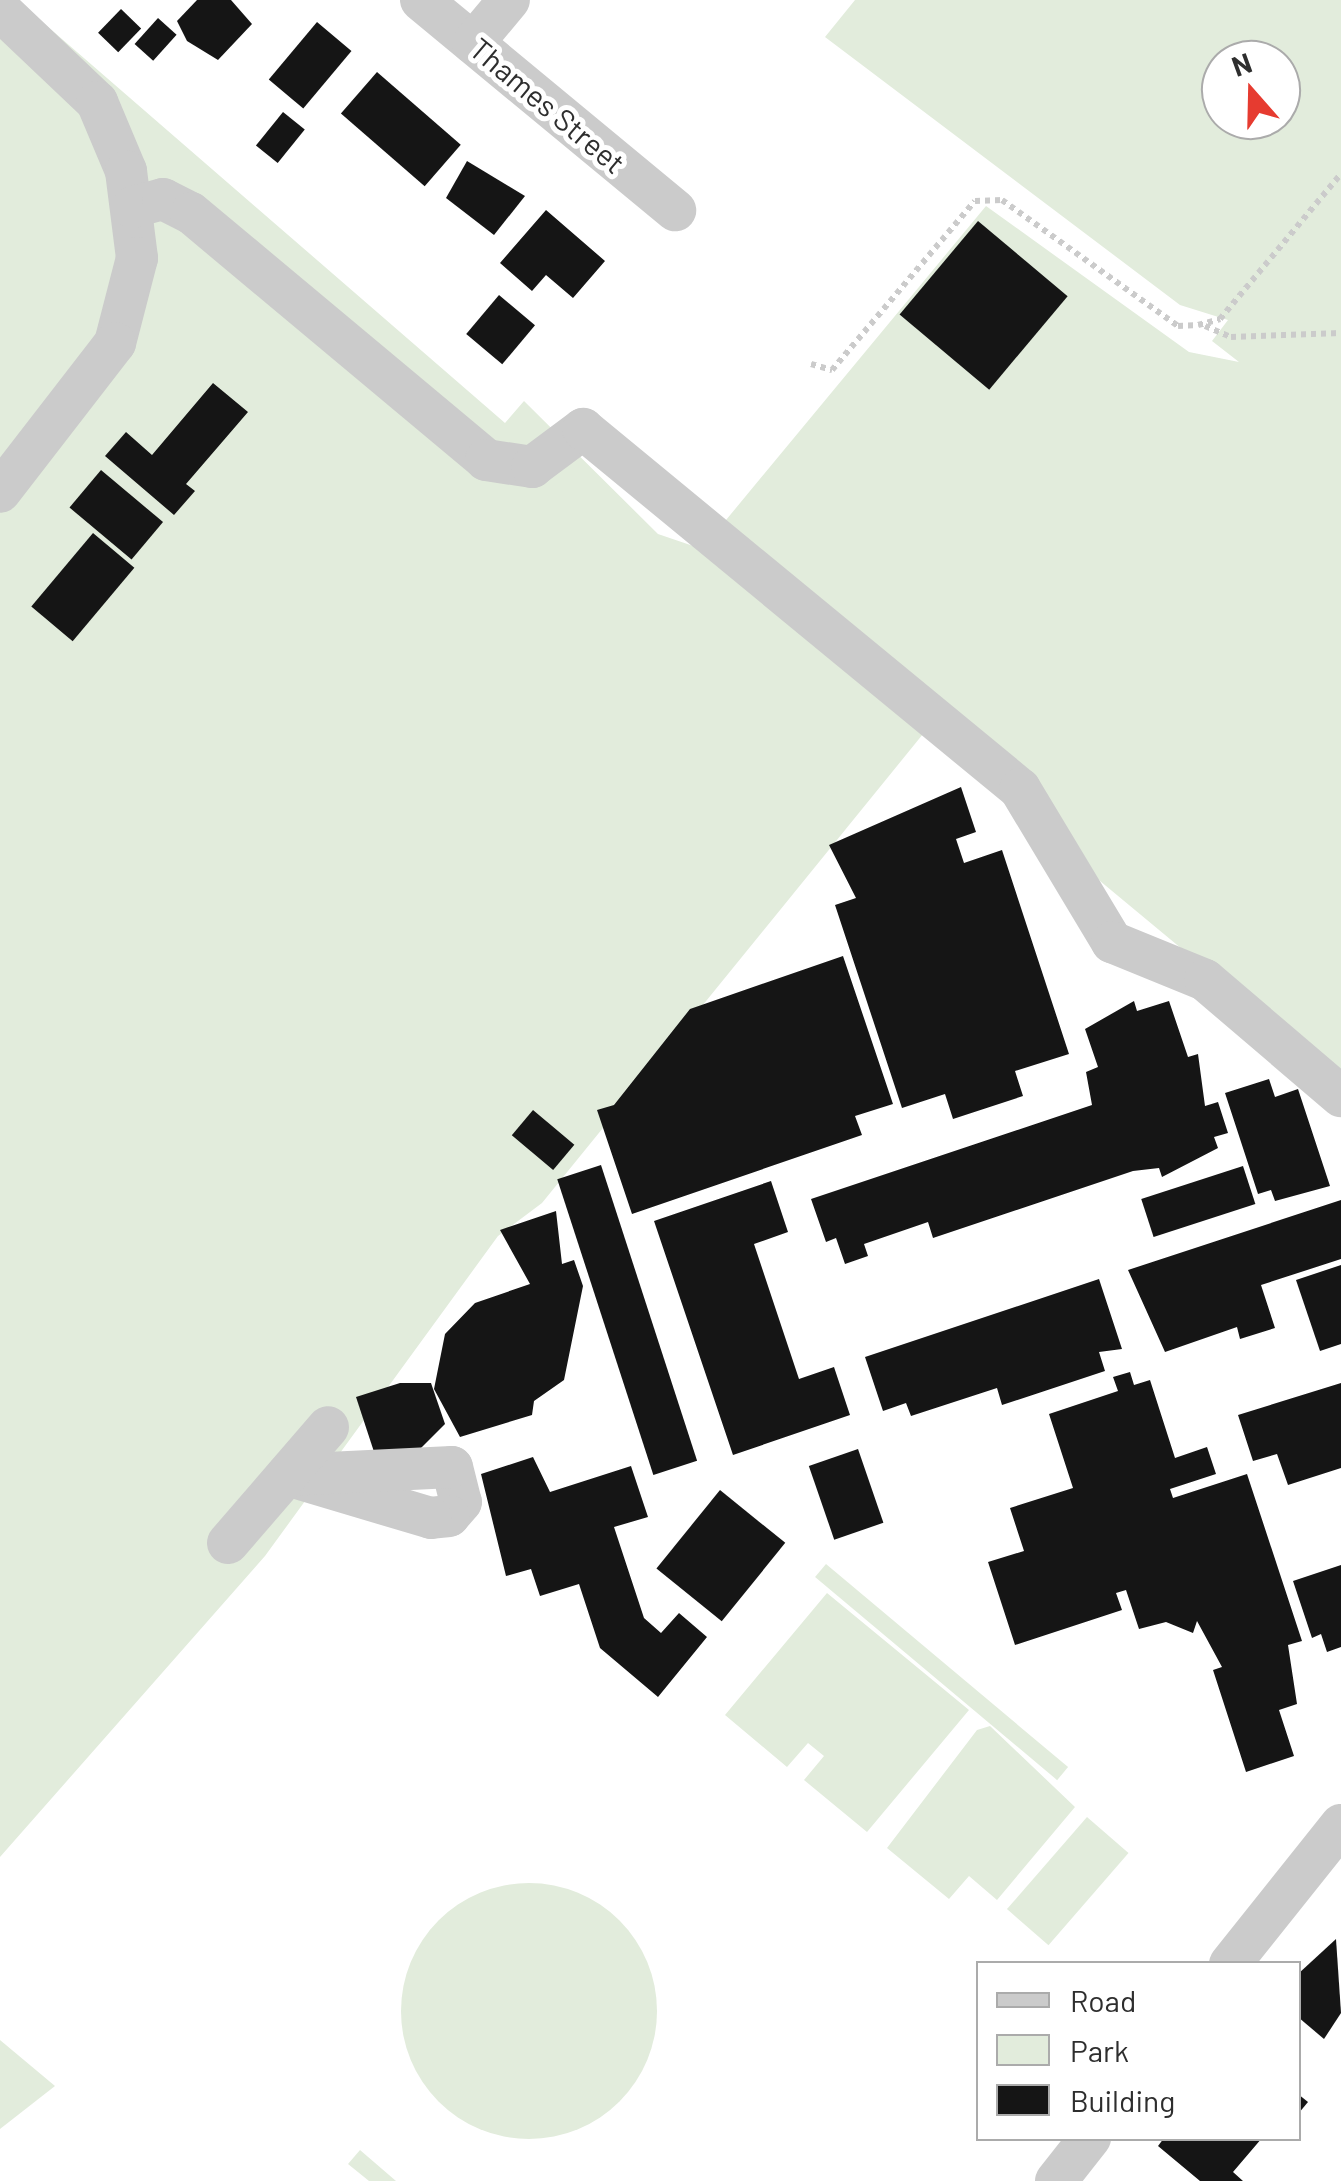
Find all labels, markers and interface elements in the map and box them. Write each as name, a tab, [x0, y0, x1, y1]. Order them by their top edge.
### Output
street label: Thames Street	[463, 30, 633, 180]
north arrow	[1201, 40, 1301, 140]
text: N	[1227, 45, 1256, 83]
legend	[976, 1961, 1301, 2141]
text: Road	[1070, 1982, 1136, 2018]
text: Park	[1070, 2032, 1129, 2068]
text: Building	[1070, 2082, 1175, 2118]

